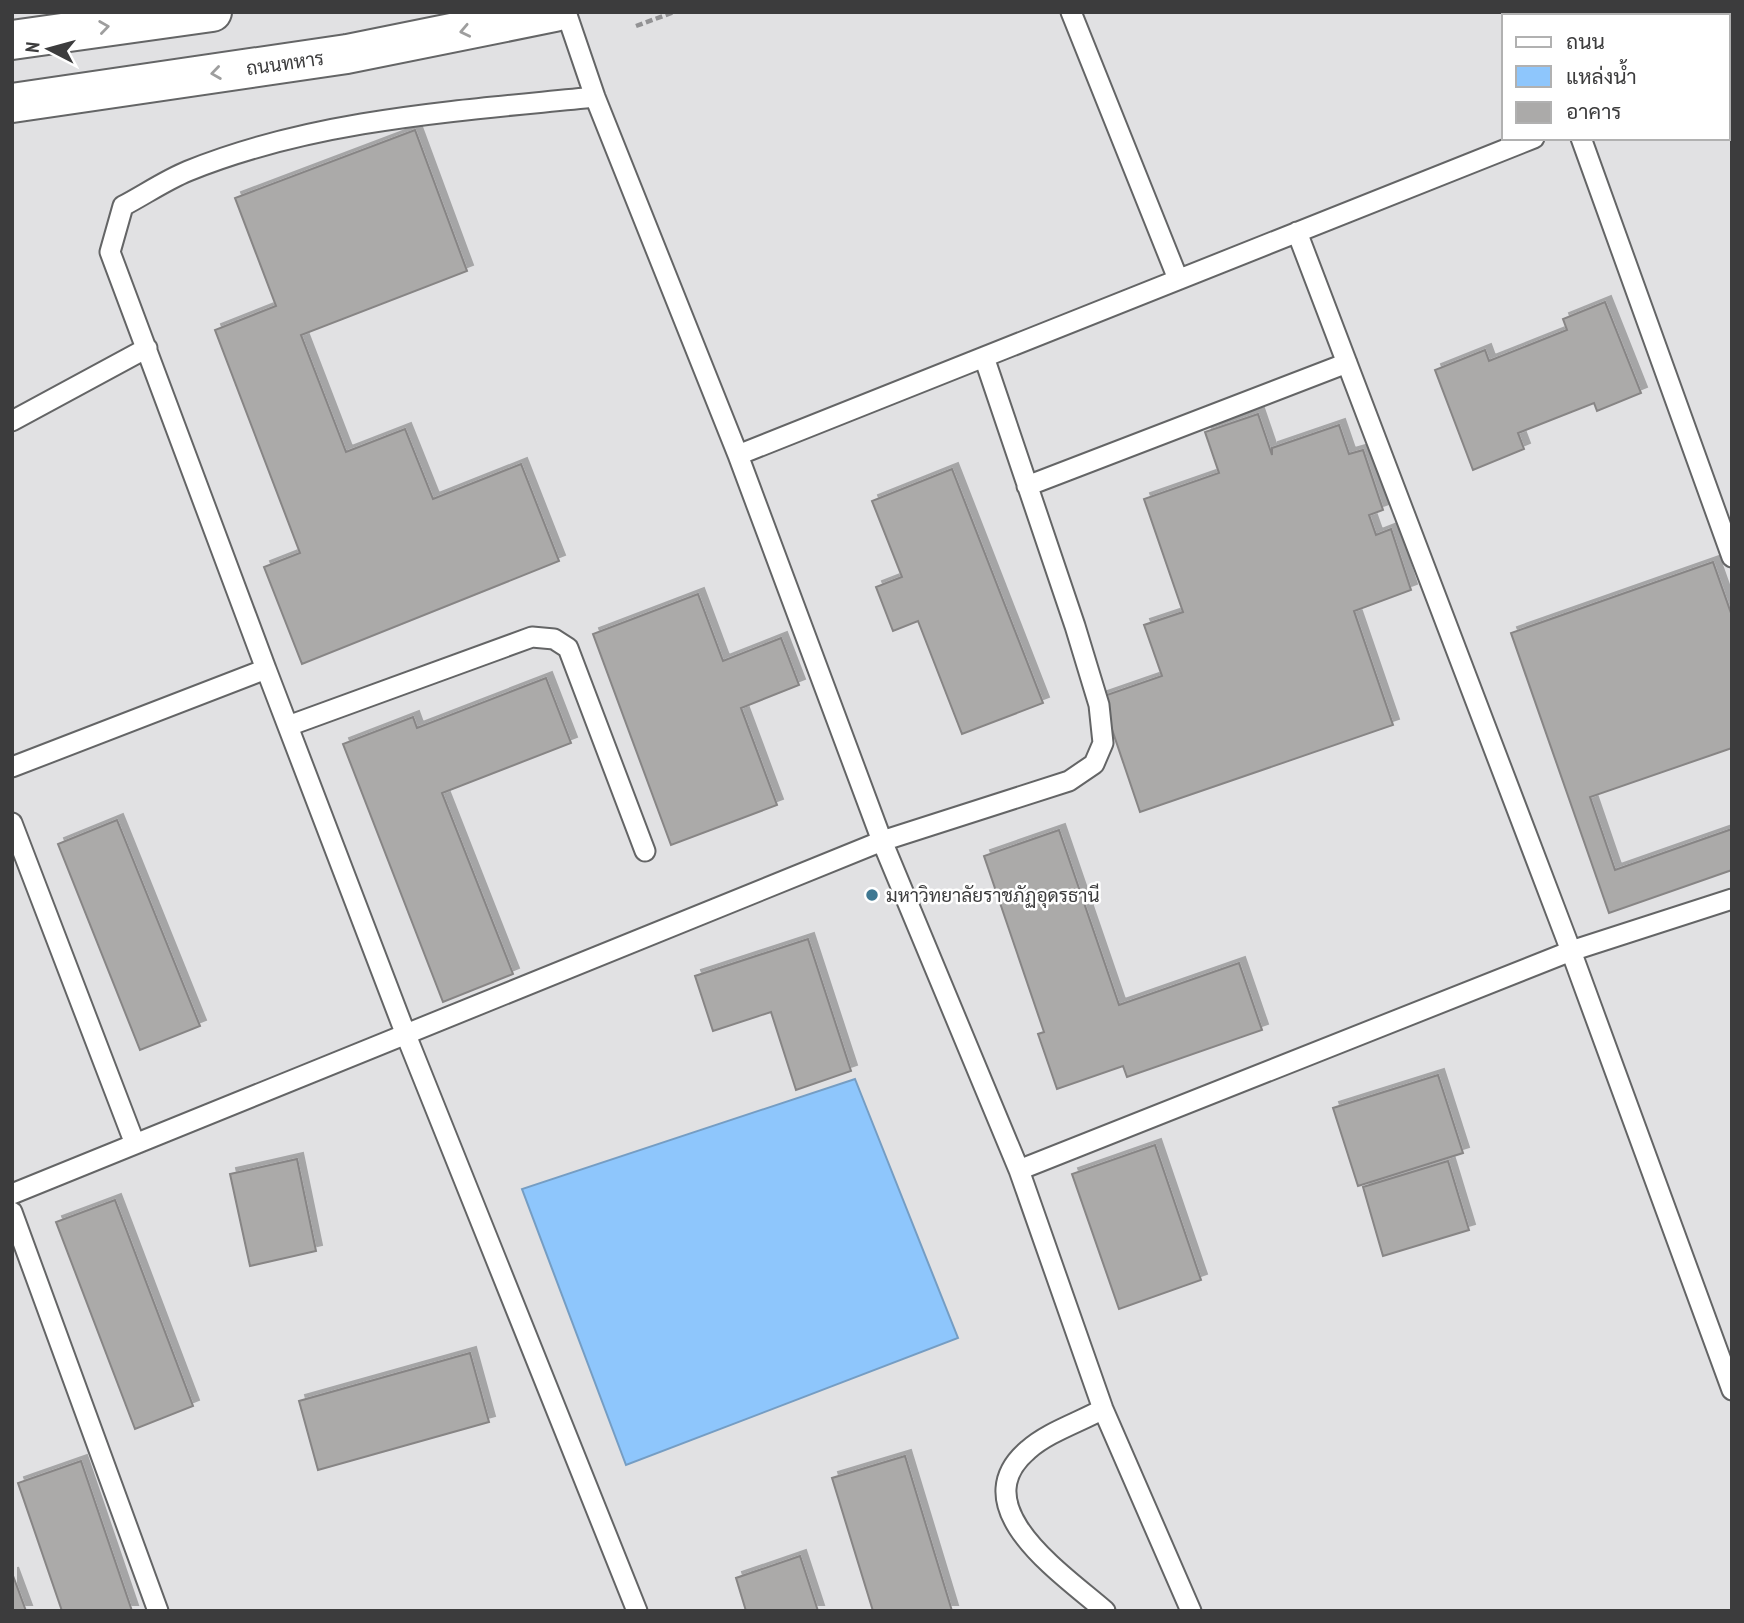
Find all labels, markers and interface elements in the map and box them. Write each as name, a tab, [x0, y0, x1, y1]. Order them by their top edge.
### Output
north arrow	[14, 14, 84, 84]
legend	[1502, 14, 1730, 140]
one-way arrow	[98, 20, 110, 35]
one-way arrow	[459, 23, 471, 38]
text: ถนน	[1566, 28, 1605, 55]
text: N	[20, 41, 45, 54]
street label: ถนนทหาร	[245, 46, 325, 80]
text: แหล่งน้ำ	[1566, 59, 1637, 90]
one-way arrow	[210, 66, 222, 81]
text: อาคาร	[1566, 98, 1622, 125]
place label: มหาวิทยาลัยราชภัฏอุดรธานี	[886, 883, 1100, 908]
marker: มหาวิทยาลัยราชภัฏอุดรธานี	[864, 887, 880, 903]

